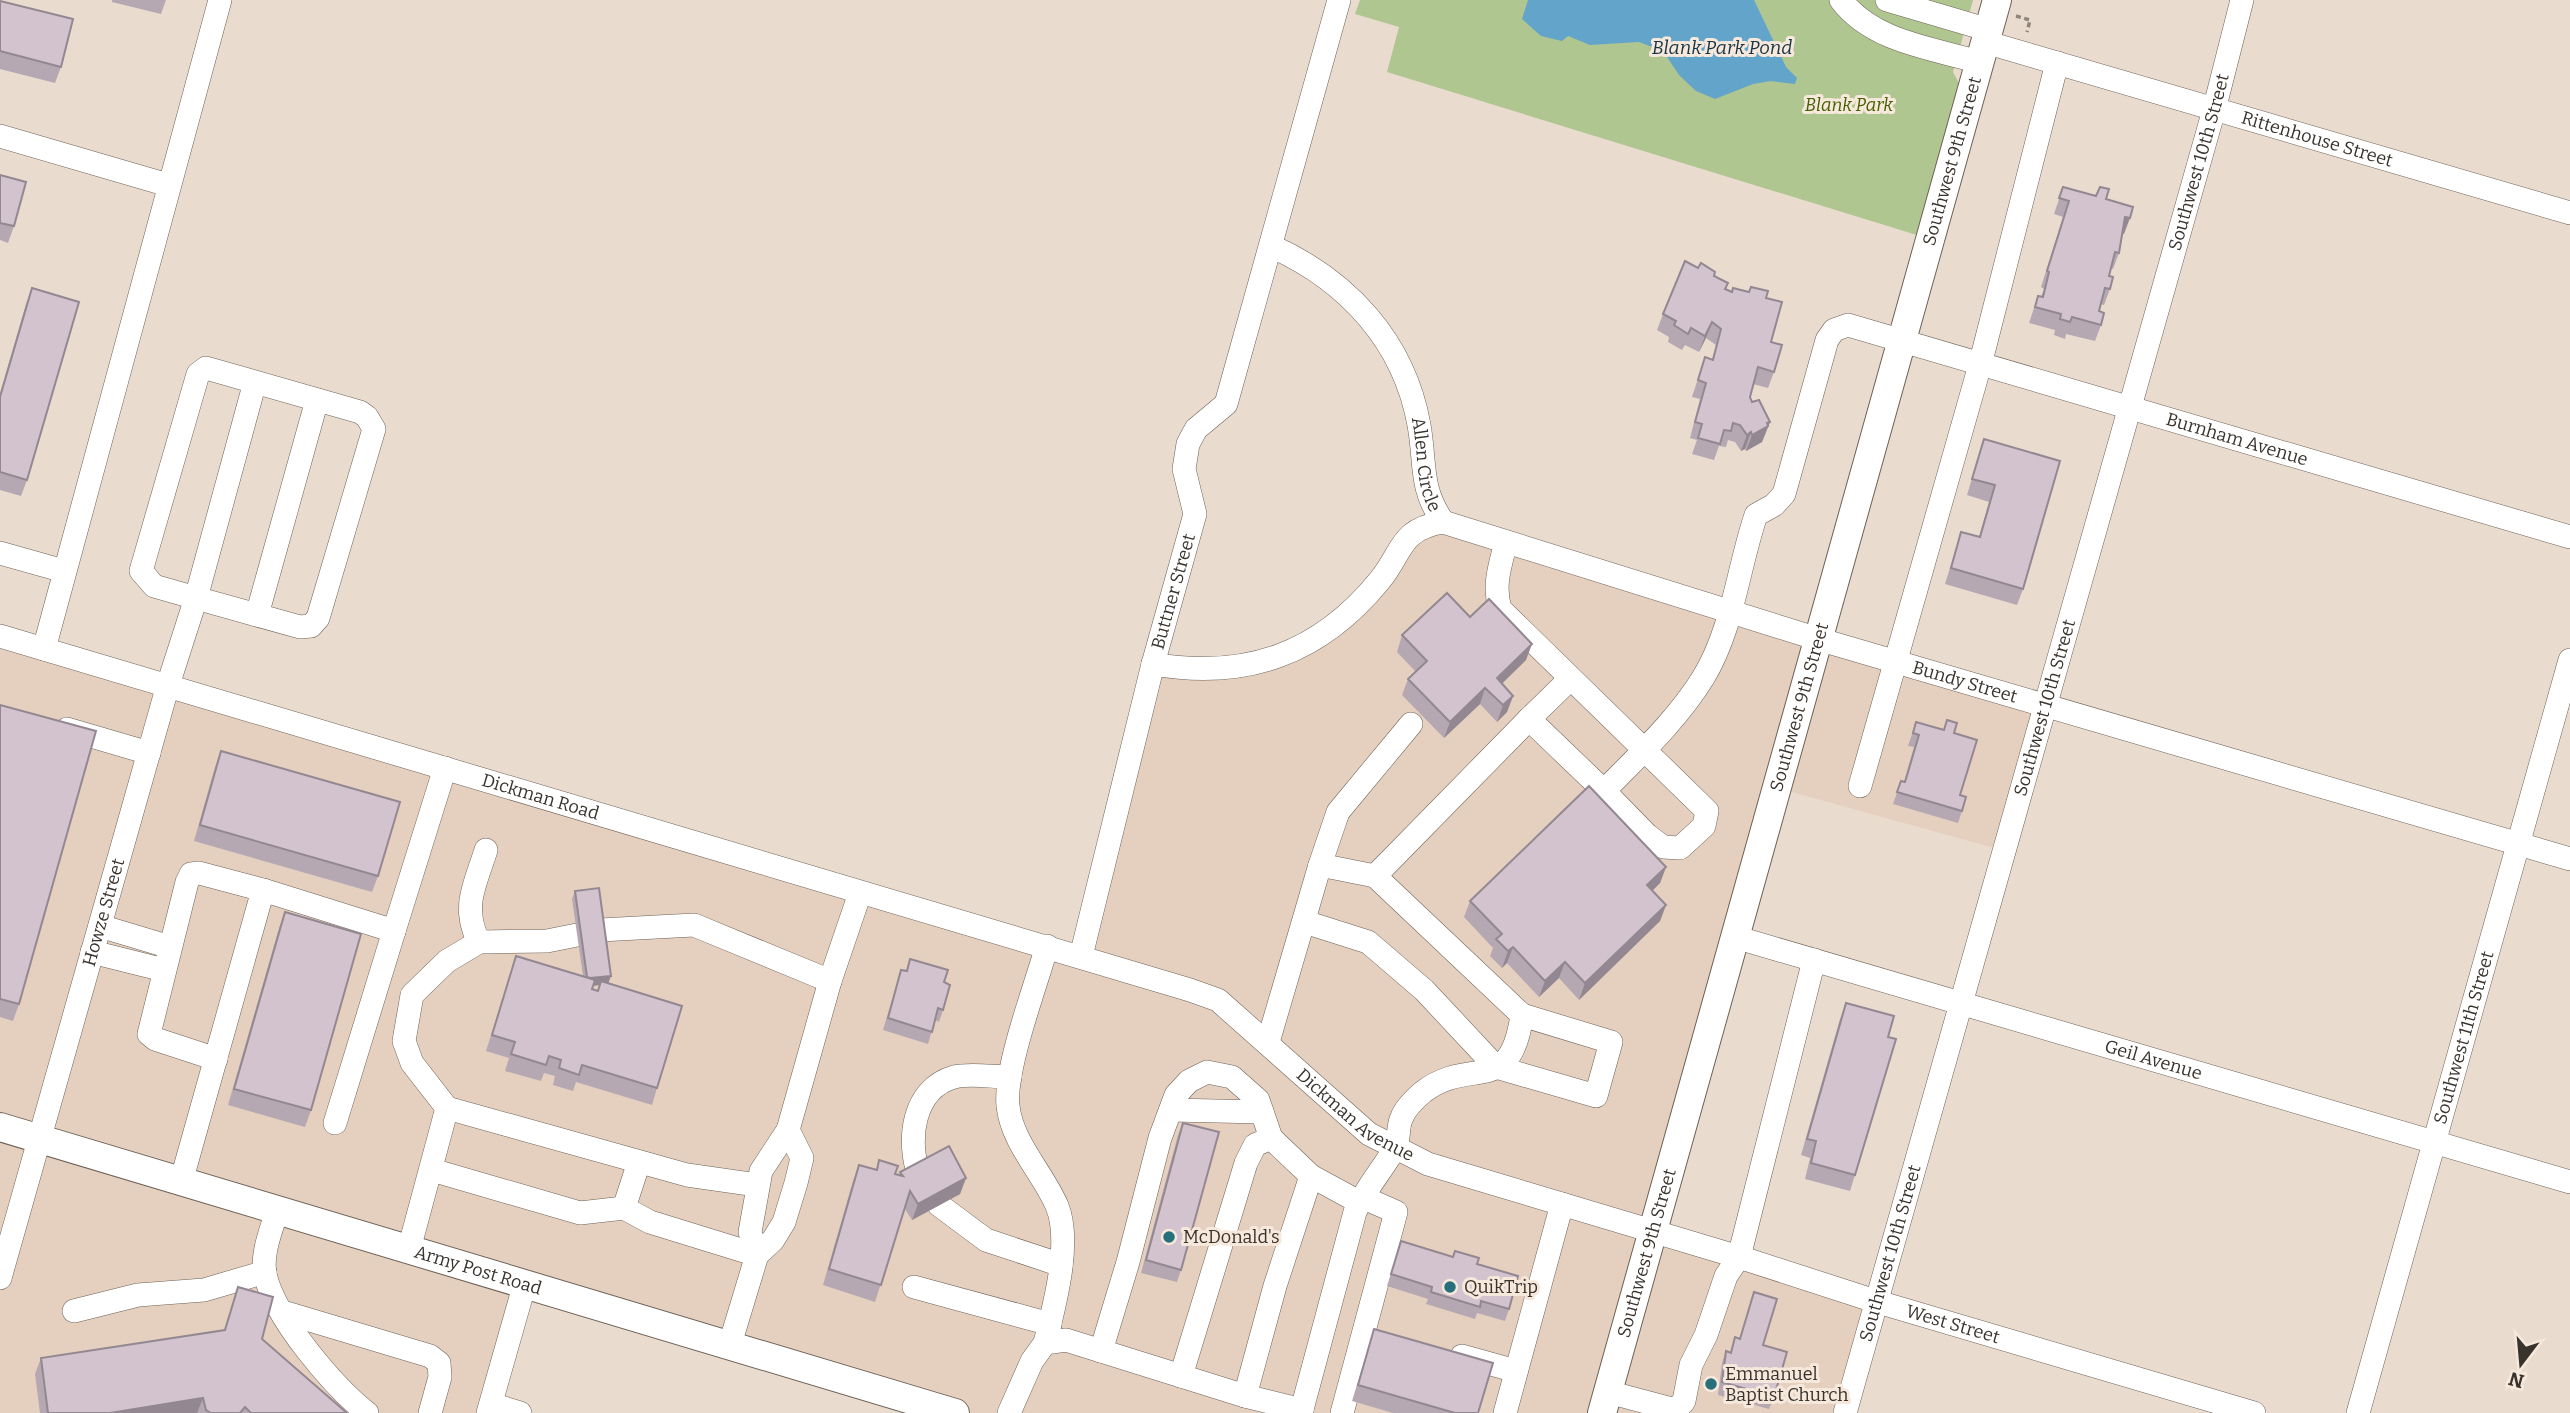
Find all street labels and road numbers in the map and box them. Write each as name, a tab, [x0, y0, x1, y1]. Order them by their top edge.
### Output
street label: Southwest 10th Street	[2164, 71, 2234, 253]
street label: Southwest 9th Street	[1918, 74, 1986, 248]
street label: Rittenhouse Street	[2239, 107, 2396, 172]
street label: Burnham Avenue	[2164, 408, 2311, 470]
street label: Allen Circle	[1407, 415, 1446, 515]
street label: Buttner Street	[1147, 531, 1200, 652]
street label: Southwest 10th Street	[2009, 616, 2080, 799]
street label: Southwest 9th Street	[1765, 620, 1834, 794]
street label: Bundy Street	[1910, 656, 2020, 708]
street label: Dickman Road	[479, 769, 602, 825]
street label: Howze Street	[78, 855, 129, 969]
street label: Southwest 11th Street	[2429, 948, 2499, 1127]
street label: Geil Avenue	[2102, 1035, 2205, 1084]
street label: Dickman Avenue	[1292, 1064, 1418, 1166]
street label: Southwest 10th Street	[1855, 1162, 1926, 1344]
street label: Southwest 9th Street	[1613, 1166, 1681, 1340]
street label: Army Post Road	[412, 1241, 545, 1300]
street label: West Street	[1903, 1300, 2003, 1348]

